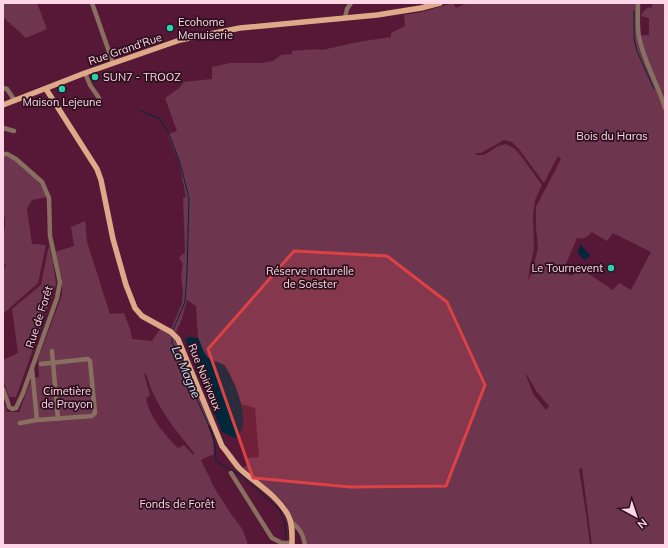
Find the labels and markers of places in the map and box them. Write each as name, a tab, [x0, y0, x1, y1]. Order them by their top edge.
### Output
place label: Ecohome Menuiserie	[178, 15, 233, 42]
marker: Ecohome Menuiserie	[165, 23, 175, 33]
place label: SUN7 - TROOZ	[103, 70, 181, 84]
marker: SUN7 - TROOZ	[90, 72, 100, 82]
marker: Maison Lejeune	[57, 84, 67, 94]
place label: Maison Lejeune	[22, 95, 102, 109]
place label: Le Tournevent	[531, 261, 603, 275]
marker: Le Tournevent	[606, 263, 616, 273]

